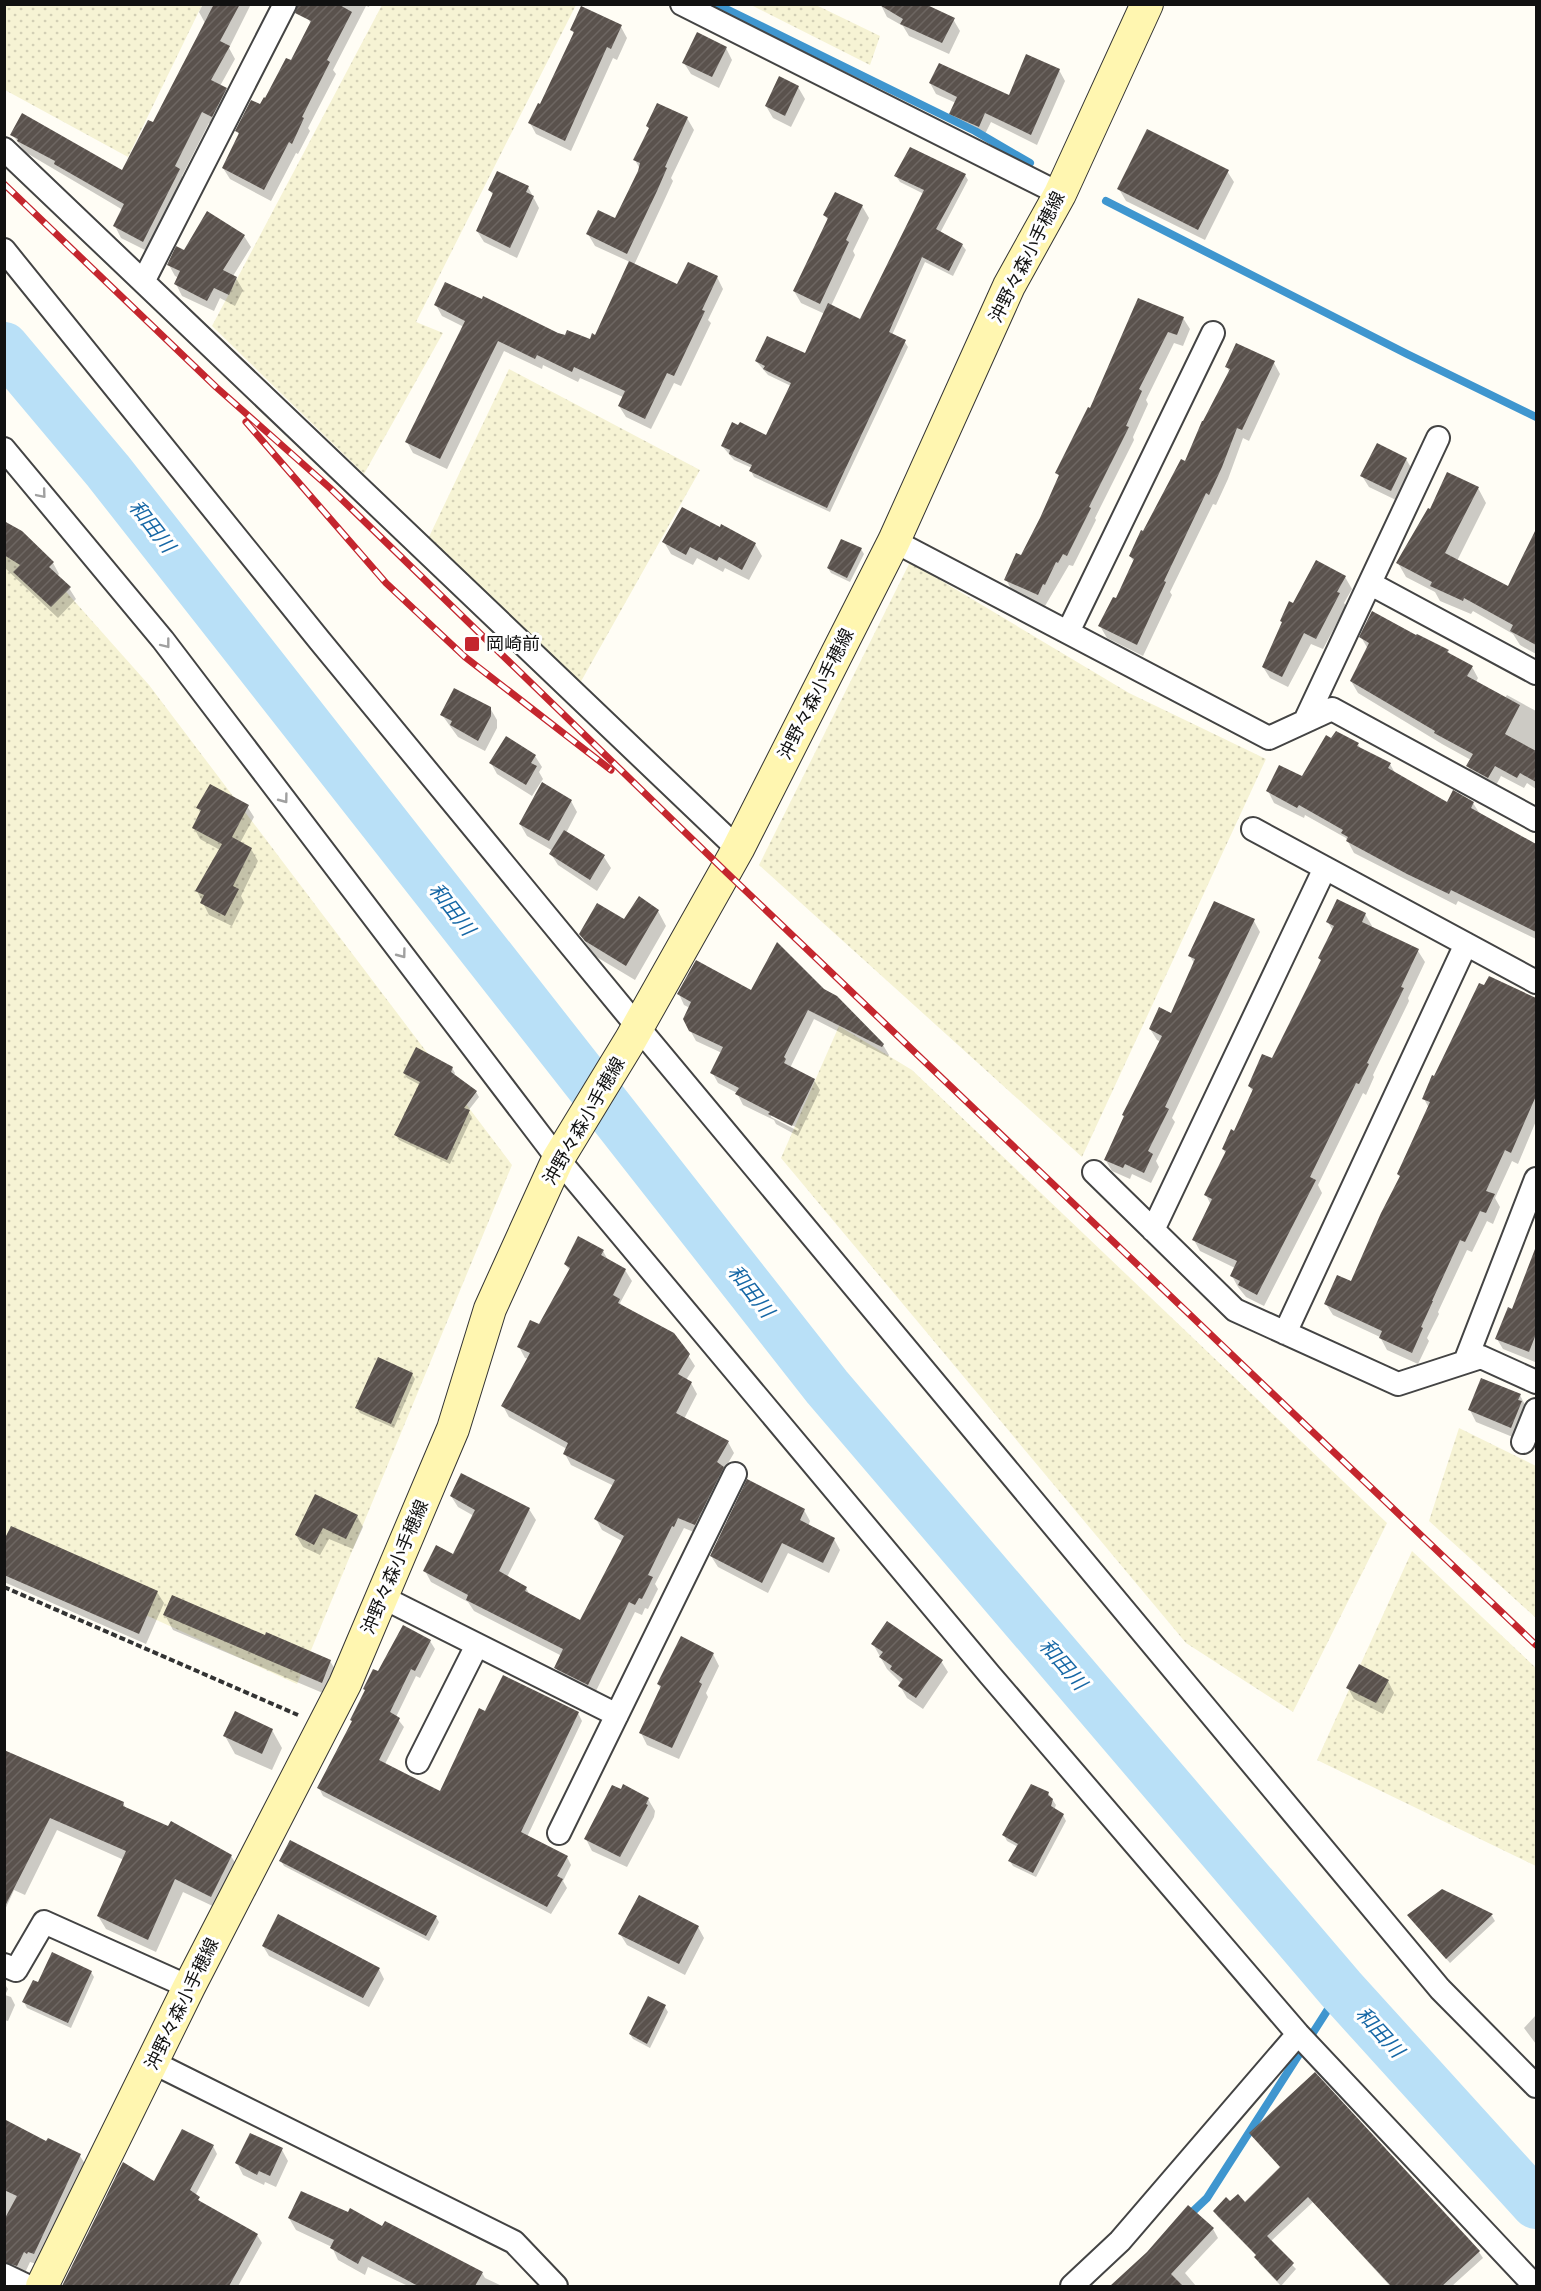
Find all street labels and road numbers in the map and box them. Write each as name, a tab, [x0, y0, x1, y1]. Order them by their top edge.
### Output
street label: 沖野々森小手穂線	[985, 188, 1069, 326]
street label: 沖野々森小手穂線	[774, 625, 858, 763]
street label: 沖野々森小手穂線	[539, 1054, 629, 1188]
street label: 沖野々森小手穂線	[358, 1497, 432, 1637]
street label: 沖野々森小手穂線	[141, 1935, 223, 2073]

